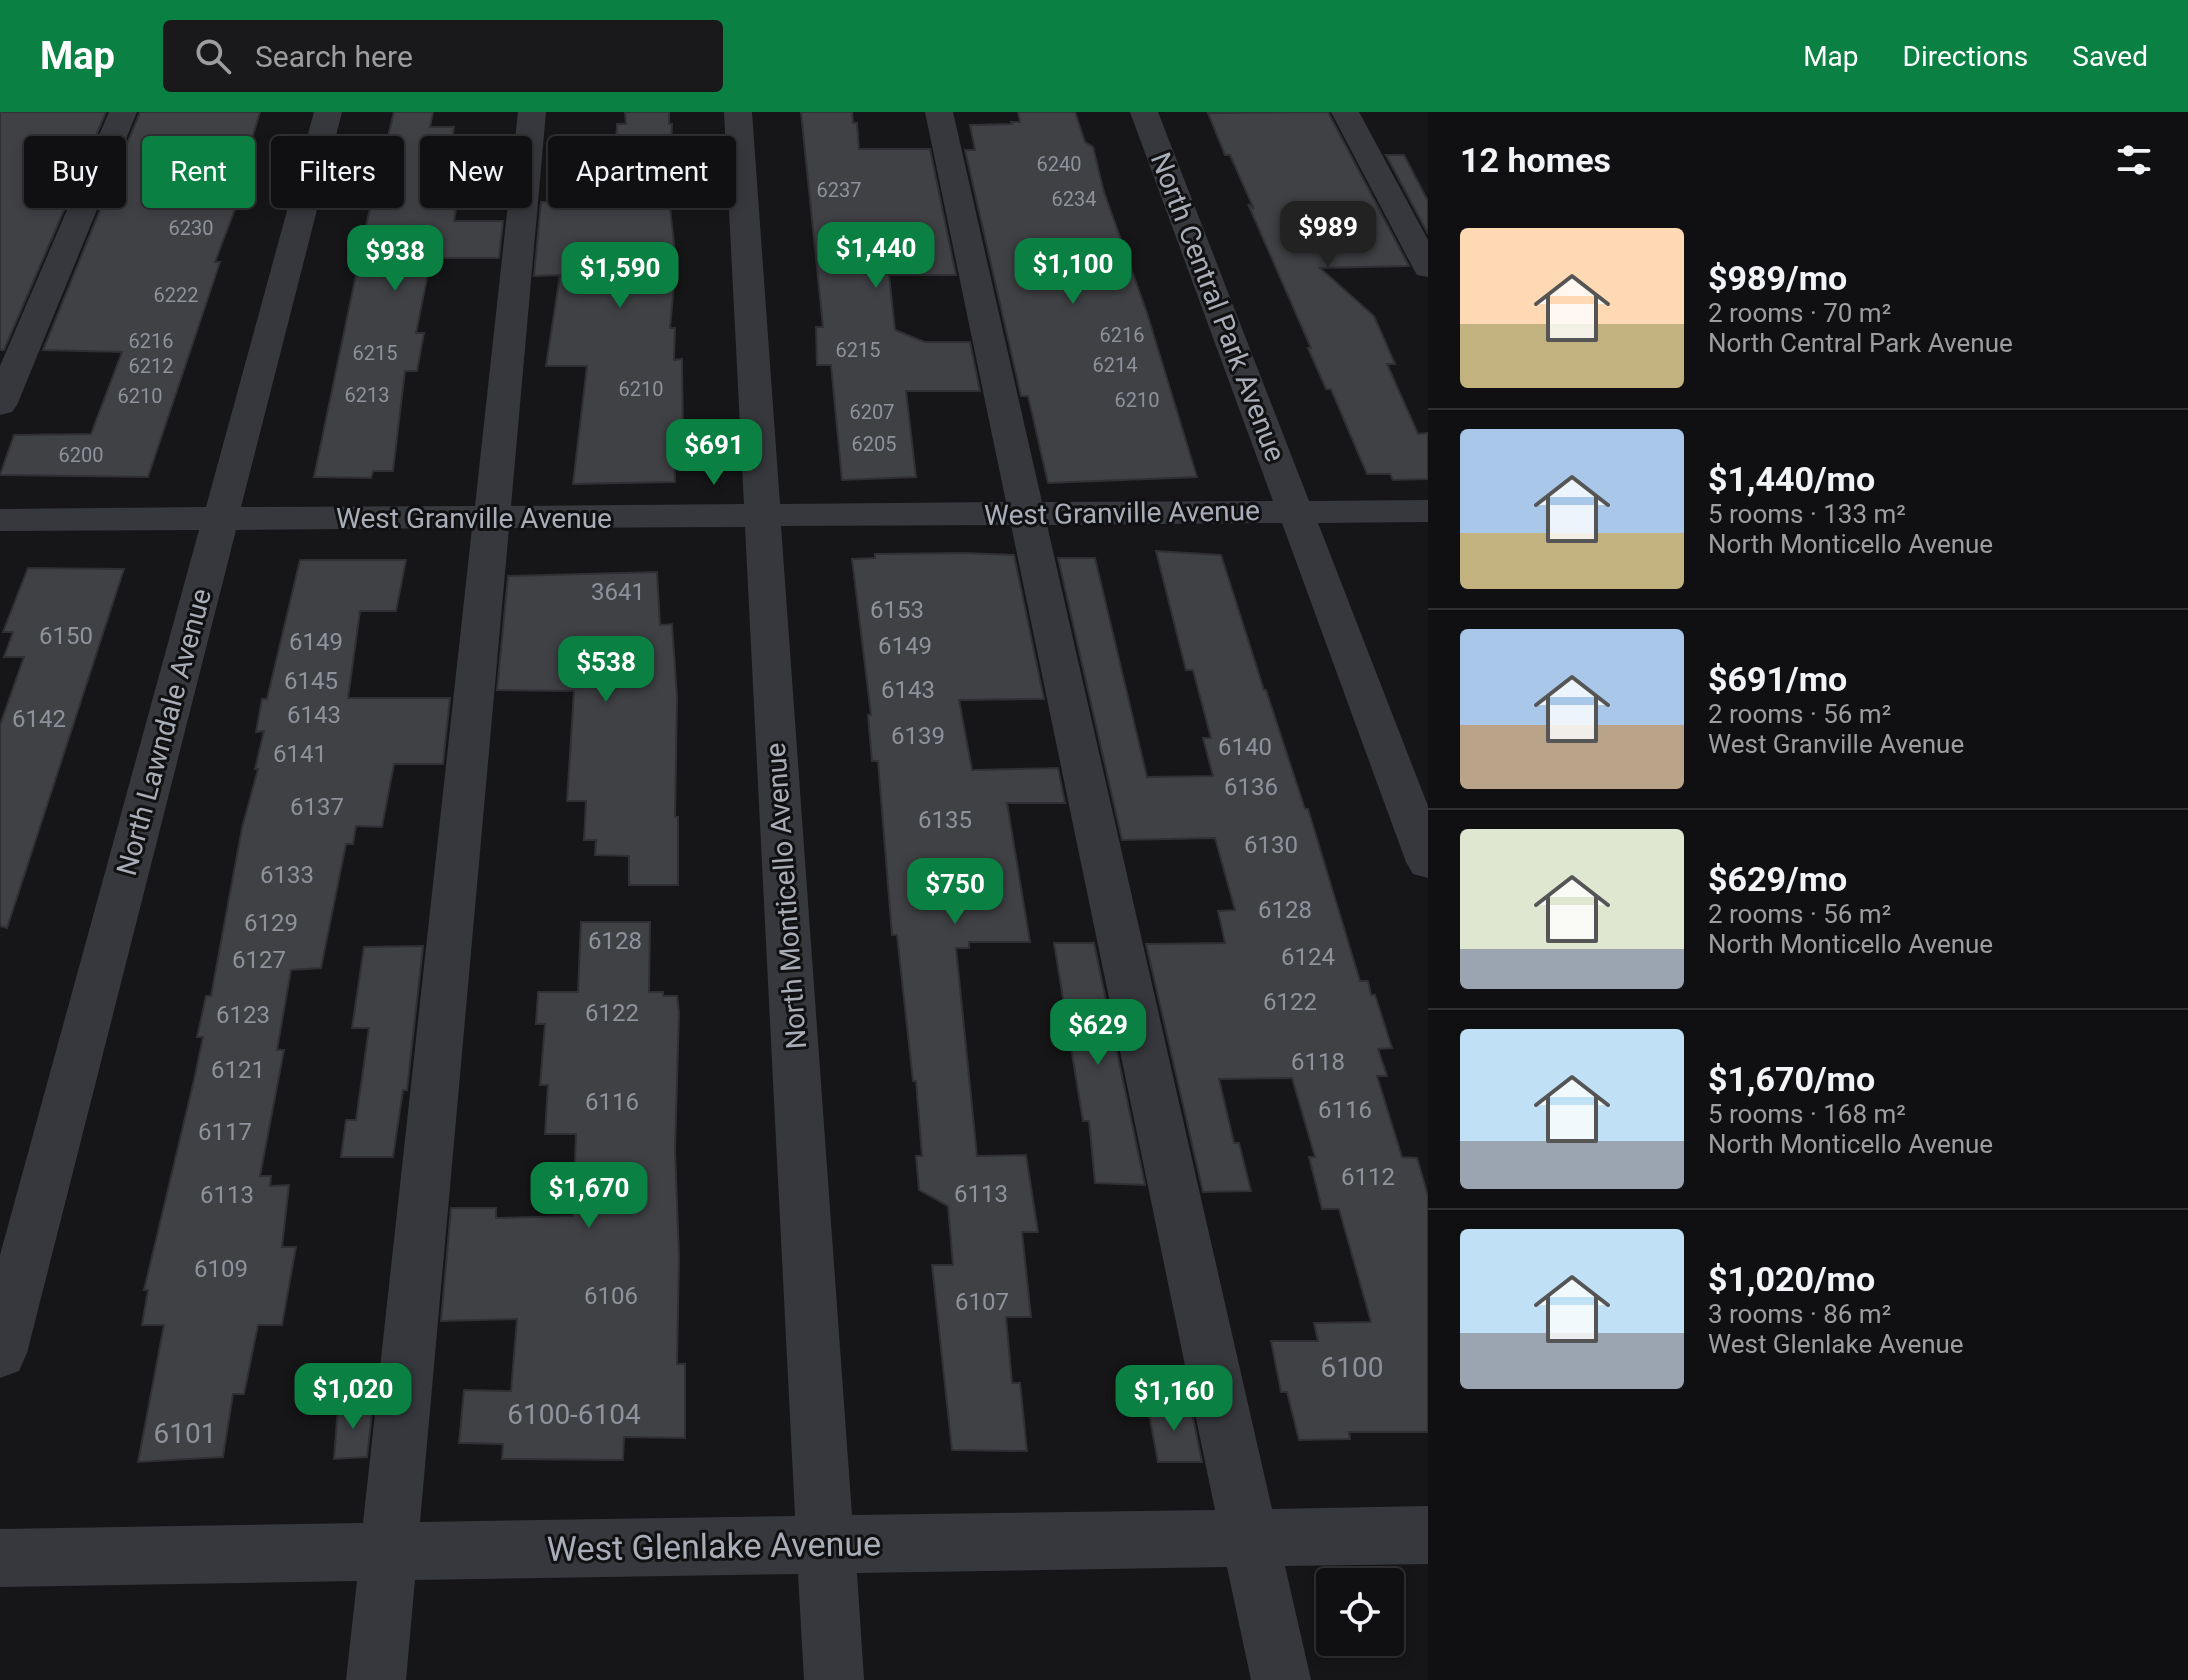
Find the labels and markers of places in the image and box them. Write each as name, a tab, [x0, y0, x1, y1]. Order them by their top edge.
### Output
pin: $989	[1281, 201, 1375, 269]
pin: $1,440	[811, 222, 941, 290]
pin: $938	[348, 225, 442, 293]
pin: $1,100	[1008, 238, 1138, 306]
pin: $1,590	[555, 242, 685, 310]
pin: $691	[667, 419, 761, 487]
pin: $538	[559, 636, 653, 704]
pin: $750	[908, 858, 1002, 926]
pin: $629	[1051, 999, 1145, 1067]
pin: $1,670	[524, 1162, 654, 1230]
pin: $1,020	[288, 1363, 418, 1431]
pin: $1,160	[1109, 1365, 1239, 1433]

